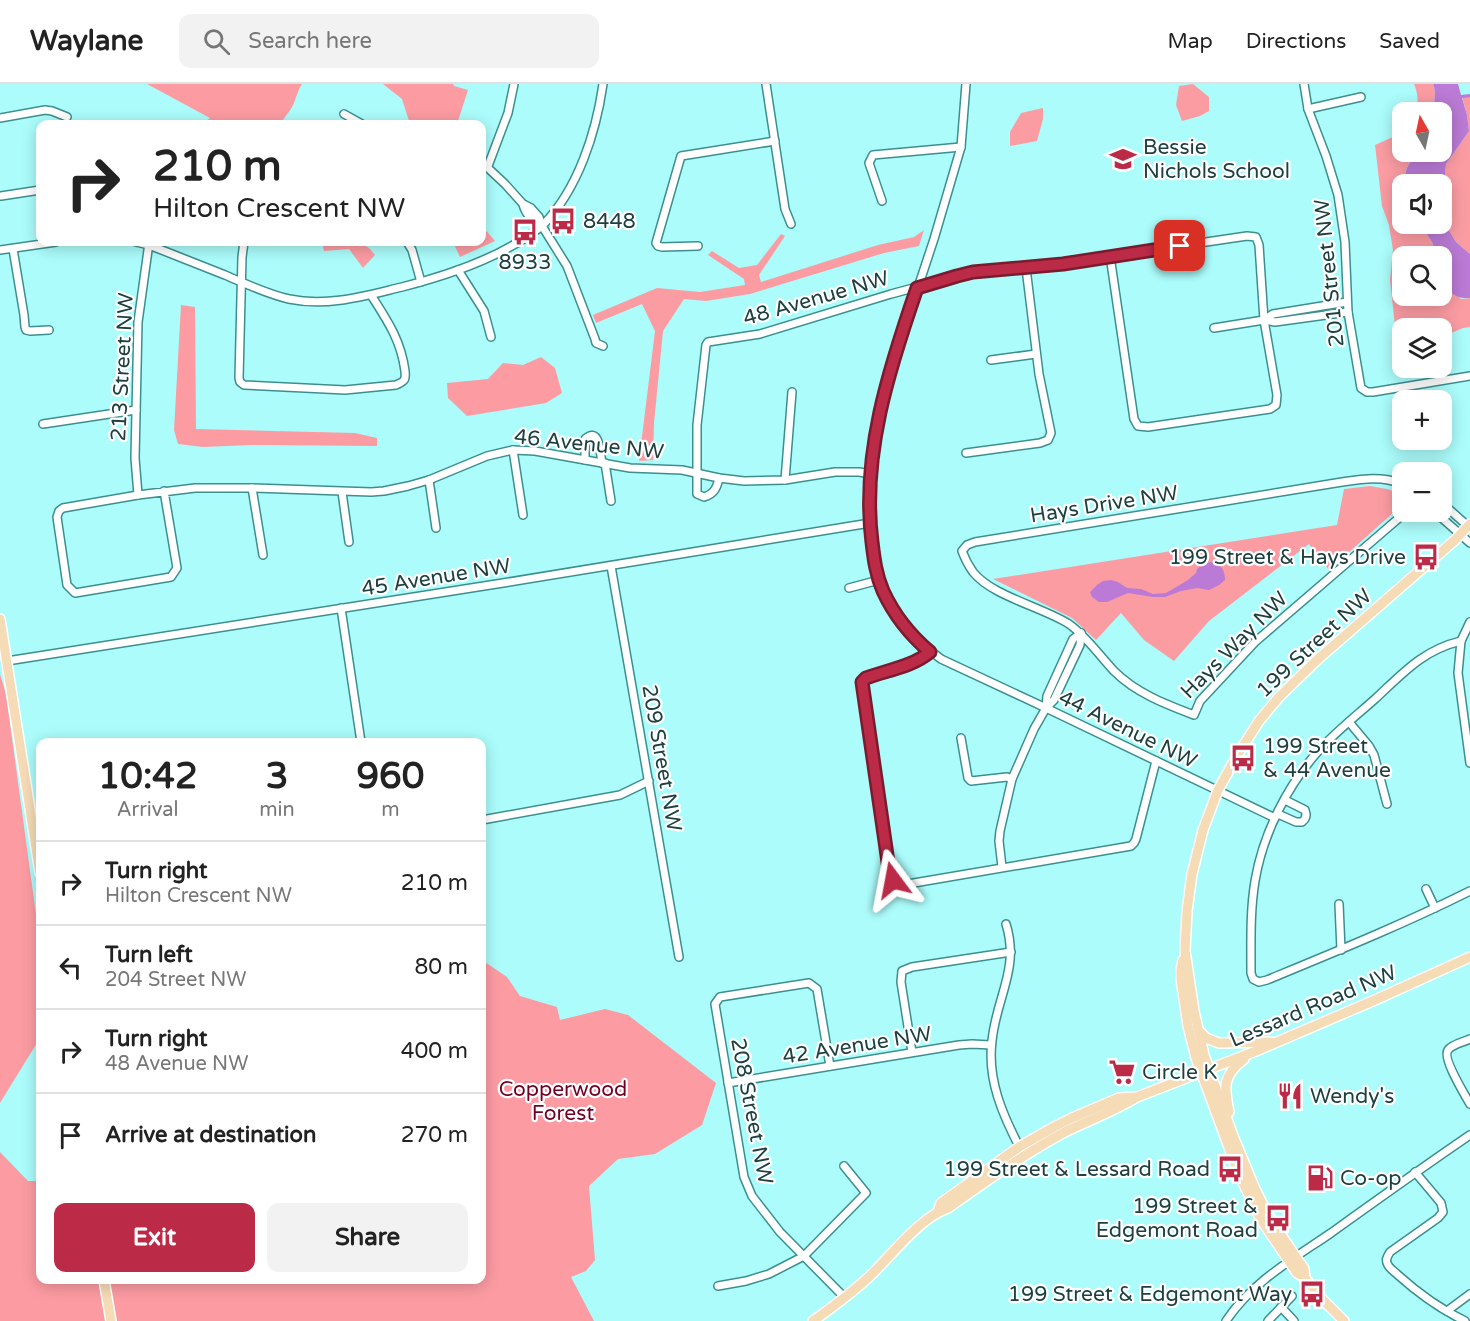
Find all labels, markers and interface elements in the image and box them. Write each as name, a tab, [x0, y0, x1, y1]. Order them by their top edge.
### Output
search box	[179, 14, 599, 68]
text: Waylane	[30, 24, 143, 58]
icon: search	[200, 25, 233, 58]
text: Search here	[248, 28, 372, 54]
text: Map	[1167, 29, 1213, 54]
text: Directions	[1246, 29, 1346, 54]
text: Saved	[1379, 29, 1440, 54]
north arrow	[1392, 102, 1452, 162]
map controls	[1392, 102, 1452, 522]
place label: Bessie Nichols School	[1143, 135, 1290, 184]
text: 210 m	[153, 141, 282, 192]
icon: right	[54, 144, 132, 222]
school or university icon: Bessie Nichols School	[1108, 144, 1138, 174]
button: sound	[1392, 174, 1452, 234]
text: Hilton Crescent NW	[153, 192, 405, 225]
street label: 201 Street NW	[1309, 198, 1350, 348]
bus stop icon: 8448	[548, 206, 578, 236]
place label: 8448	[583, 209, 636, 234]
bus stop icon: 8933	[510, 217, 540, 247]
pin	[1154, 220, 1205, 271]
icon: arrive	[1163, 229, 1196, 262]
button: search	[1392, 246, 1452, 306]
place label: 8933	[499, 250, 551, 275]
street label: 48 Avenue NW	[740, 266, 892, 331]
street label: 213 Street NW	[106, 292, 139, 442]
button: layers	[1392, 318, 1452, 378]
button: +	[1392, 390, 1452, 450]
street label: 46 Avenue NW	[513, 424, 665, 465]
button: −	[1392, 462, 1452, 522]
street label: Hays Drive NW	[1028, 480, 1180, 529]
bus stop icon: 199 Street & Hays Drive	[1411, 542, 1441, 572]
place label: 199 Street & Hays Drive	[1169, 545, 1406, 570]
street label: 45 Avenue NW	[360, 553, 512, 602]
street label: 199 Street NW	[1251, 584, 1377, 703]
street label: Hays Way NW	[1176, 587, 1293, 704]
street label: 209 Street NW	[636, 683, 687, 833]
street label: 44 Avenue NW	[1055, 685, 1201, 774]
place label: 199 Street & 44 Avenue	[1263, 734, 1391, 783]
bus stop icon: 199 Street & 44 Avenue	[1228, 743, 1258, 773]
text: 10:42	[98, 755, 198, 798]
text: 3	[266, 755, 288, 798]
text: 960	[356, 755, 424, 798]
text: Arrival	[117, 798, 179, 822]
text: min	[259, 798, 295, 822]
text: m	[381, 798, 400, 822]
position arrow	[861, 848, 925, 912]
text: Turn right	[105, 858, 207, 884]
icon: right	[54, 867, 87, 900]
text: 210 m	[401, 870, 468, 896]
text: Hilton Crescent NW	[105, 884, 292, 908]
text: Turn left	[105, 942, 193, 968]
icon: left	[54, 951, 87, 984]
text: 80 m	[414, 954, 468, 980]
street label: Lessard Road NW	[1226, 960, 1400, 1053]
text: 204 Street NW	[105, 968, 247, 992]
street label: 42 Avenue NW	[781, 1021, 933, 1070]
text: Turn right	[105, 1026, 207, 1052]
icon: right	[54, 1035, 87, 1068]
street label: 208 Street NW	[725, 1036, 778, 1186]
text: 400 m	[401, 1038, 468, 1064]
text: 48 Avenue NW	[105, 1052, 248, 1076]
supermarket icon: Circle K	[1107, 1057, 1137, 1087]
place label: Circle K	[1142, 1060, 1217, 1085]
park label: Copperwood Forest	[499, 1077, 627, 1126]
restaurant icon: Wendy's	[1275, 1081, 1305, 1111]
place label: Wendy's	[1310, 1084, 1394, 1109]
icon: arrive	[54, 1119, 87, 1152]
text: Arrive at destination	[105, 1122, 316, 1148]
text: 270 m	[401, 1122, 468, 1148]
bus stop icon: 199 Street & Lessard Road	[1215, 1154, 1245, 1184]
place label: 199 Street & Lessard Road	[944, 1157, 1210, 1182]
fuel station icon: Co-op	[1305, 1163, 1335, 1193]
place label: Co-op	[1340, 1166, 1402, 1191]
place label: 199 Street & Edgemont Road	[1096, 1194, 1258, 1243]
button: Exit	[54, 1203, 255, 1272]
button: Share	[267, 1203, 468, 1272]
bus stop icon: 199 Street & Edgemont Road	[1263, 1203, 1293, 1233]
bus stop icon: 199 Street & Edgemont Way	[1297, 1279, 1327, 1309]
place label: 199 Street & Edgemont Way	[1008, 1282, 1292, 1307]

